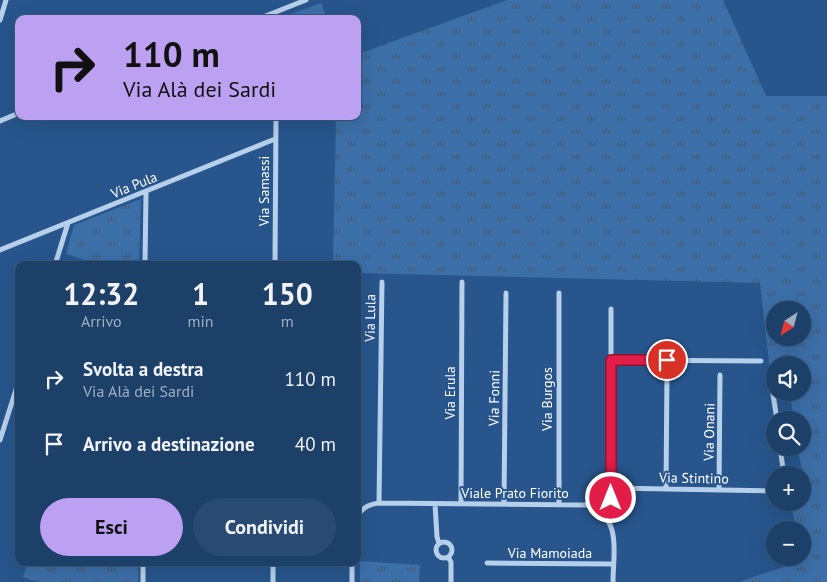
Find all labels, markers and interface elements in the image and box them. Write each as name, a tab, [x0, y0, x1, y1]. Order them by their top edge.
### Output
text: 110 m	[123, 31, 220, 77]
icon: right	[40, 35, 105, 100]
text: Via Alà dei Sardi	[123, 75, 276, 103]
street label: Via Samassi	[255, 156, 273, 227]
street label: Via Pula	[107, 168, 160, 203]
text: 12:32	[63, 274, 139, 313]
text: 1	[192, 274, 209, 313]
text: 150	[262, 274, 313, 313]
street label: Via Lula	[361, 294, 379, 343]
north arrow	[766, 301, 811, 346]
map controls	[766, 301, 811, 566]
text: Arrivo	[81, 311, 122, 331]
text: min	[188, 311, 214, 331]
text: m	[281, 311, 294, 331]
pin	[646, 339, 688, 381]
icon: arrive	[653, 346, 681, 374]
button: sound	[766, 356, 811, 401]
text: Svolta a destra	[83, 357, 204, 381]
icon: right	[40, 365, 68, 393]
street label: Via Erula	[441, 366, 459, 421]
text: 110 m	[284, 367, 336, 391]
street label: Via Burgos	[538, 367, 556, 432]
street label: Via Fonni	[484, 370, 503, 427]
text: Via Alà dei Sardi	[83, 381, 194, 401]
street label: Via Onani	[699, 403, 719, 462]
button: search	[766, 411, 811, 456]
icon: arrive	[40, 430, 68, 458]
text: Arrivo a destinazione	[83, 432, 255, 456]
text: 40 m	[295, 432, 336, 456]
button: +	[766, 466, 811, 511]
street label: Via Stintino	[658, 468, 729, 488]
position arrow	[584, 471, 636, 523]
street label: Viale Prato Fiorito	[460, 484, 569, 502]
button: Esci	[40, 498, 183, 556]
button: Condividi	[193, 498, 336, 556]
button: −	[766, 521, 811, 566]
street label: Via Mamoiada	[507, 544, 592, 562]

